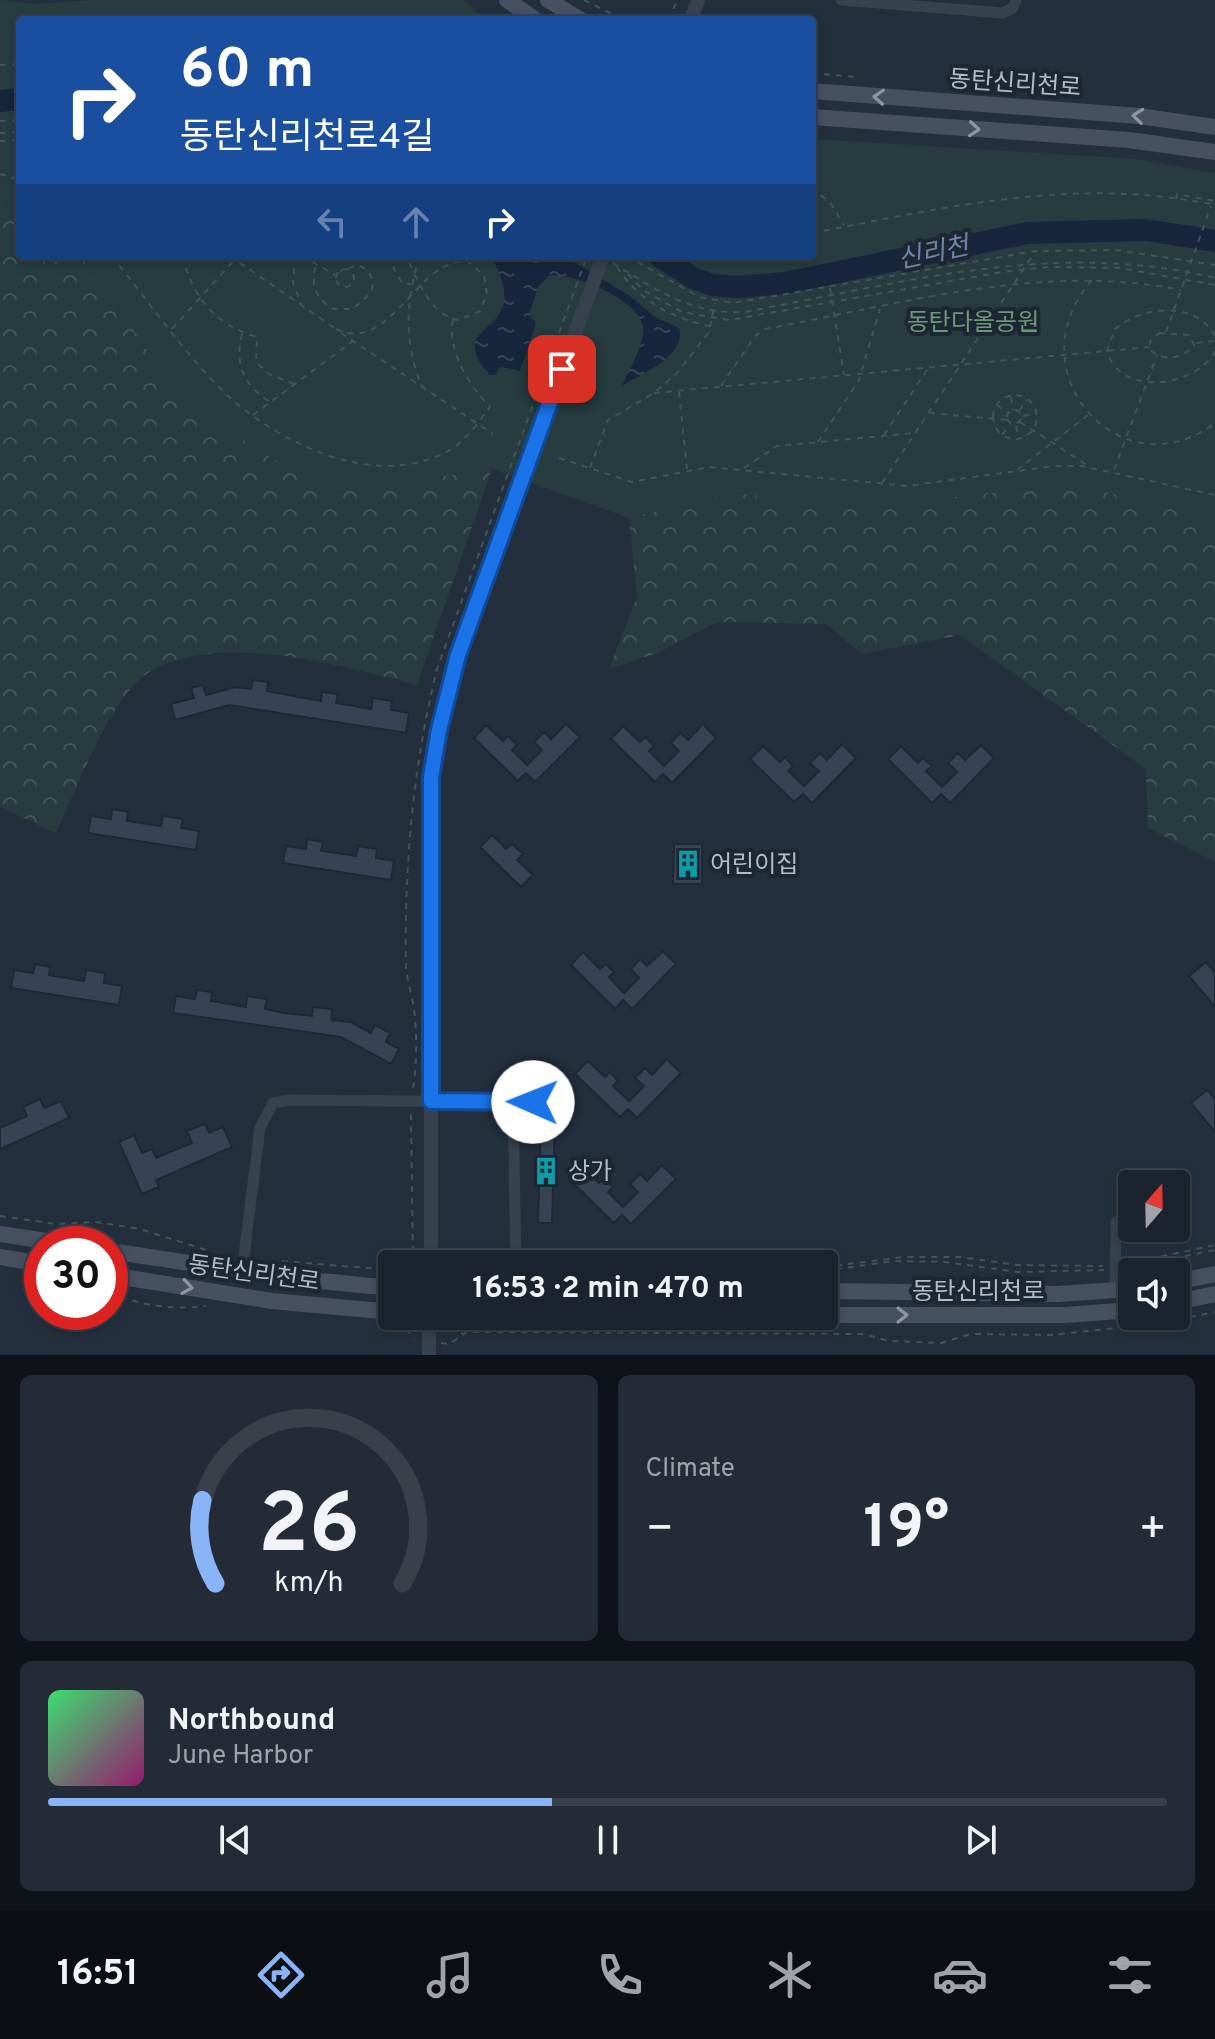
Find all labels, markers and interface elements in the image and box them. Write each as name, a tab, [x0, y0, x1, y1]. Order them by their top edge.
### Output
text: 60 m	[180, 37, 314, 107]
icon: right	[48, 48, 152, 152]
street label: 동탄신리천로	[948, 65, 1082, 105]
one-way arrow	[872, 89, 885, 106]
one-way arrow	[1131, 108, 1144, 125]
text: 동탄신리천로4길	[180, 116, 434, 162]
one-way arrow	[968, 120, 981, 137]
icon: left	[310, 200, 354, 244]
icon: ahead	[394, 200, 438, 244]
icon: right	[478, 200, 522, 244]
water label: 신리천	[895, 230, 975, 278]
park label: 동탄다올공원	[907, 309, 1039, 339]
pin	[528, 335, 596, 403]
icon: arrive	[540, 347, 584, 391]
building icon: 어린이집	[673, 849, 703, 879]
place label: 어린이집	[710, 851, 798, 881]
position arrow	[491, 1060, 575, 1144]
building icon: 상가	[531, 1156, 561, 1186]
place label: 상가	[568, 1158, 612, 1188]
north arrow	[1118, 1170, 1190, 1242]
map controls	[1118, 1170, 1190, 1330]
speed limit sign: 30	[24, 1226, 128, 1330]
street label: 동탄신리천로	[186, 1251, 321, 1299]
button: sound	[1118, 1258, 1190, 1330]
text: 16:53 · 2 min · 470 m	[472, 1271, 744, 1308]
one-way arrow	[180, 1278, 194, 1295]
street label: 동탄신리천로	[912, 1278, 1044, 1308]
one-way arrow	[896, 1306, 909, 1324]
text: Climate	[646, 1453, 735, 1486]
text: 26	[258, 1477, 360, 1582]
text: 19°	[863, 1493, 949, 1569]
text: −	[646, 1503, 674, 1559]
text: +	[1139, 1503, 1167, 1559]
text: km/h	[274, 1566, 343, 1602]
text: Northbound	[168, 1703, 335, 1740]
text: June Harbor	[168, 1740, 313, 1773]
icon: previous	[213, 1818, 257, 1862]
icon: pause	[586, 1818, 630, 1862]
icon: next	[959, 1818, 1003, 1862]
icon: directions	[253, 1947, 309, 2003]
icon: music	[422, 1947, 478, 2003]
icon: phone	[592, 1947, 648, 2003]
icon: climate	[762, 1947, 818, 2003]
icon: car	[932, 1947, 988, 2003]
icon: filters	[1102, 1947, 1158, 2003]
text: 16:51	[57, 1952, 139, 1998]

